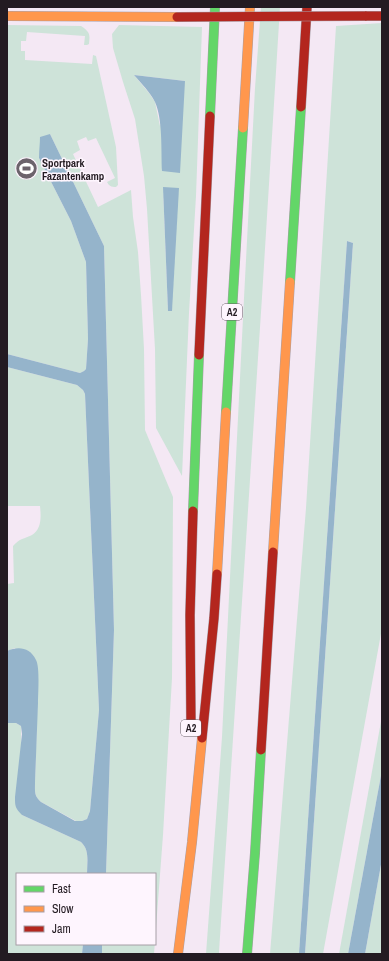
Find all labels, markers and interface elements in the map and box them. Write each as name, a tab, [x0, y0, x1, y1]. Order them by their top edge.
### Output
sports icon: Sportpark Fazantenkamp	[13, 156, 39, 182]
place label: Sportpark Fazantenkamp	[42, 156, 105, 183]
road number: A2	[222, 304, 242, 320]
road number: A2	[181, 720, 201, 736]
legend	[16, 873, 156, 945]
text: Fast	[52, 881, 71, 897]
text: Slow	[52, 901, 74, 917]
text: Jam	[52, 921, 71, 937]

